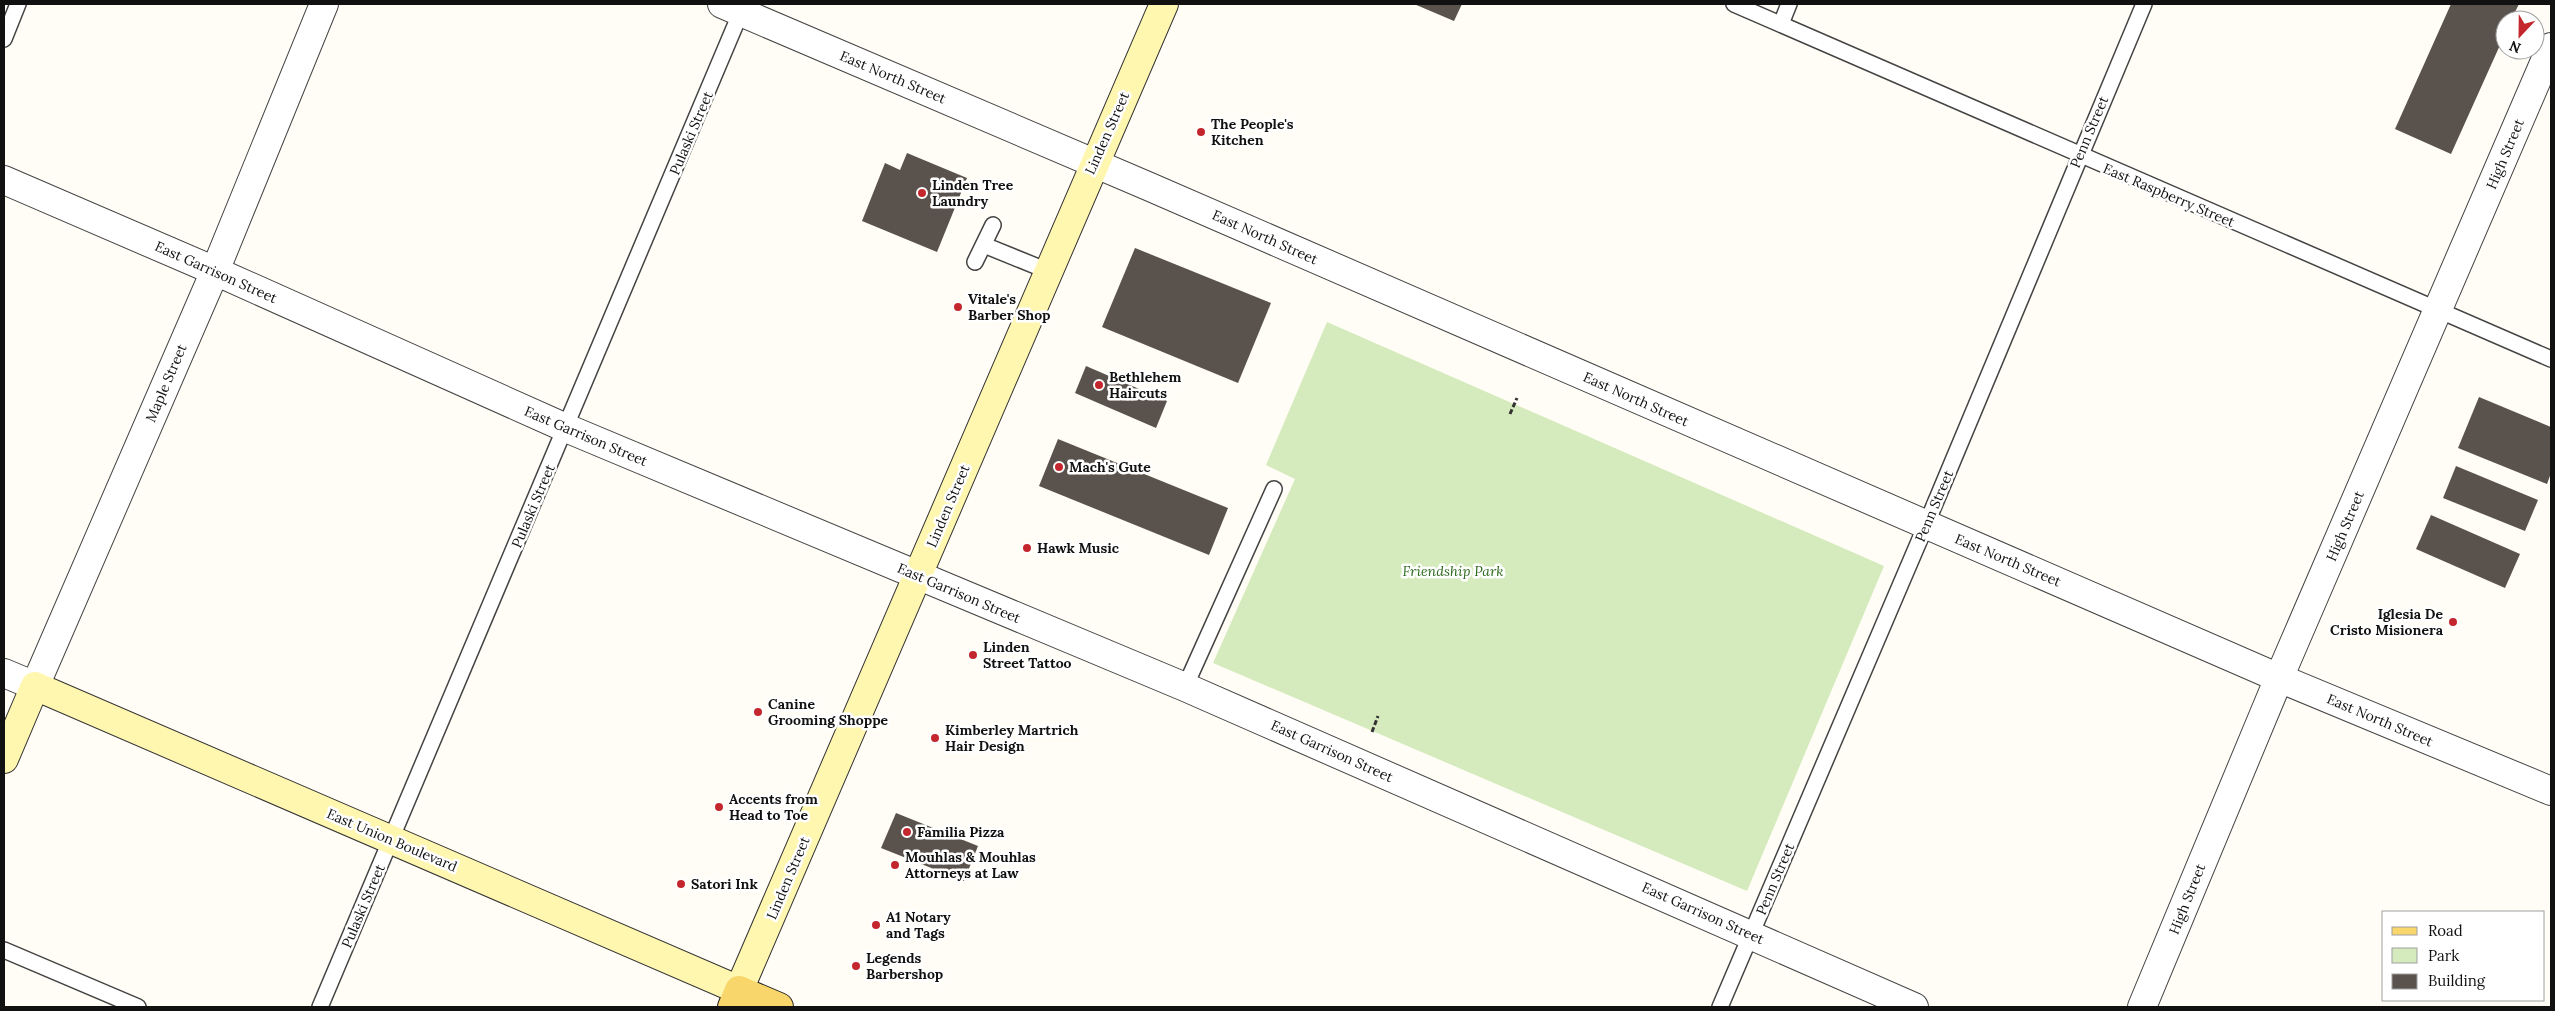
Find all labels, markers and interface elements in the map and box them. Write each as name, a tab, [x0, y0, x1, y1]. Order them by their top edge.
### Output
north arrow	[2495, 10, 2545, 60]
text: N	[2507, 37, 2524, 57]
street label: East North Street	[837, 47, 949, 108]
street label: Pulaski Street	[665, 88, 717, 178]
street label: Linden Street	[1081, 88, 1133, 177]
street label: Penn Street	[2066, 93, 2112, 171]
place label: The People's Kitchen	[1211, 115, 1294, 149]
street label: High Street	[2482, 116, 2528, 192]
marker: The People's Kitchen	[1195, 126, 1207, 138]
street label: East Raspberry Street	[2100, 159, 2238, 231]
place label: Linden Tree Laundry	[932, 176, 1014, 210]
marker: Linden Tree Laundry	[916, 187, 928, 199]
street label: East North Street	[1209, 206, 1321, 269]
street label: East Garrison Street	[152, 237, 280, 307]
place label: Vitale's Barber Shop	[968, 290, 1050, 324]
marker: Vitale's Barber Shop	[952, 301, 964, 313]
street label: Maple Street	[141, 341, 191, 425]
place label: Bethlehem Haircuts	[1109, 368, 1181, 402]
street label: East North Street	[1580, 368, 1692, 431]
marker: Bethlehem Haircuts	[1093, 379, 1105, 391]
street label: East Garrison Street	[522, 402, 651, 470]
place label: Mach's Gute	[1069, 458, 1151, 476]
street label: Pulaski Street	[507, 461, 559, 551]
street label: Linden Street	[922, 461, 974, 550]
marker: Mach's Gute	[1053, 461, 1065, 473]
street label: Penn Street	[1911, 467, 1957, 545]
street label: High Street	[2322, 488, 2368, 564]
street label: East North Street	[1952, 530, 2064, 591]
place label: Hawk Music	[1037, 539, 1120, 557]
marker: Hawk Music	[1021, 542, 1033, 554]
street label: East Garrison Street	[895, 559, 1024, 627]
park label: Friendship Park	[1402, 562, 1504, 580]
place label: Iglesia De Cristo Misionera	[2330, 605, 2444, 639]
marker: Iglesia De Cristo Misionera	[2447, 616, 2459, 628]
place label: Linden Street Tattoo	[983, 638, 1072, 672]
marker: Linden Street Tattoo	[967, 649, 979, 661]
street label: East North Street	[2324, 690, 2436, 751]
place label: Canine Grooming Shoppe	[768, 695, 889, 729]
marker: Canine Grooming Shoppe	[752, 706, 764, 718]
street label: East Garrison Street	[1268, 716, 1396, 786]
place label: Kimberley Martrich Hair Design	[945, 721, 1079, 755]
marker: Kimberley Martrich Hair Design	[929, 732, 941, 744]
place label: Accents from Head to Toe	[729, 790, 818, 824]
marker: Accents from Head to Toe	[713, 801, 725, 813]
street label: East Union Boulevard	[324, 804, 460, 876]
place label: Familia Pizza	[917, 823, 1005, 841]
marker: Familia Pizza	[901, 826, 913, 838]
street label: Linden Street	[762, 833, 814, 922]
street label: Penn Street	[1752, 840, 1798, 918]
place label: Mouhlas & Mouhlas Attorneys at Law	[905, 848, 1036, 882]
marker: Mouhlas & Mouhlas Attorneys at Law	[889, 859, 901, 871]
street label: Pulaski Street	[337, 861, 389, 951]
street label: High Street	[2165, 861, 2210, 937]
place label: Satori Ink	[691, 875, 759, 893]
marker: Satori Ink	[675, 878, 687, 890]
street label: East Garrison Street	[1639, 878, 1767, 948]
place label: A1 Notary and Tags	[886, 908, 951, 942]
legend	[2382, 911, 2545, 1001]
marker: A1 Notary and Tags	[870, 919, 882, 931]
text: Road	[2428, 921, 2463, 940]
text: Park	[2428, 946, 2459, 965]
place label: Legends Barbershop	[866, 949, 943, 983]
marker: Legends Barbershop	[850, 960, 862, 972]
text: Building	[2428, 971, 2486, 990]

